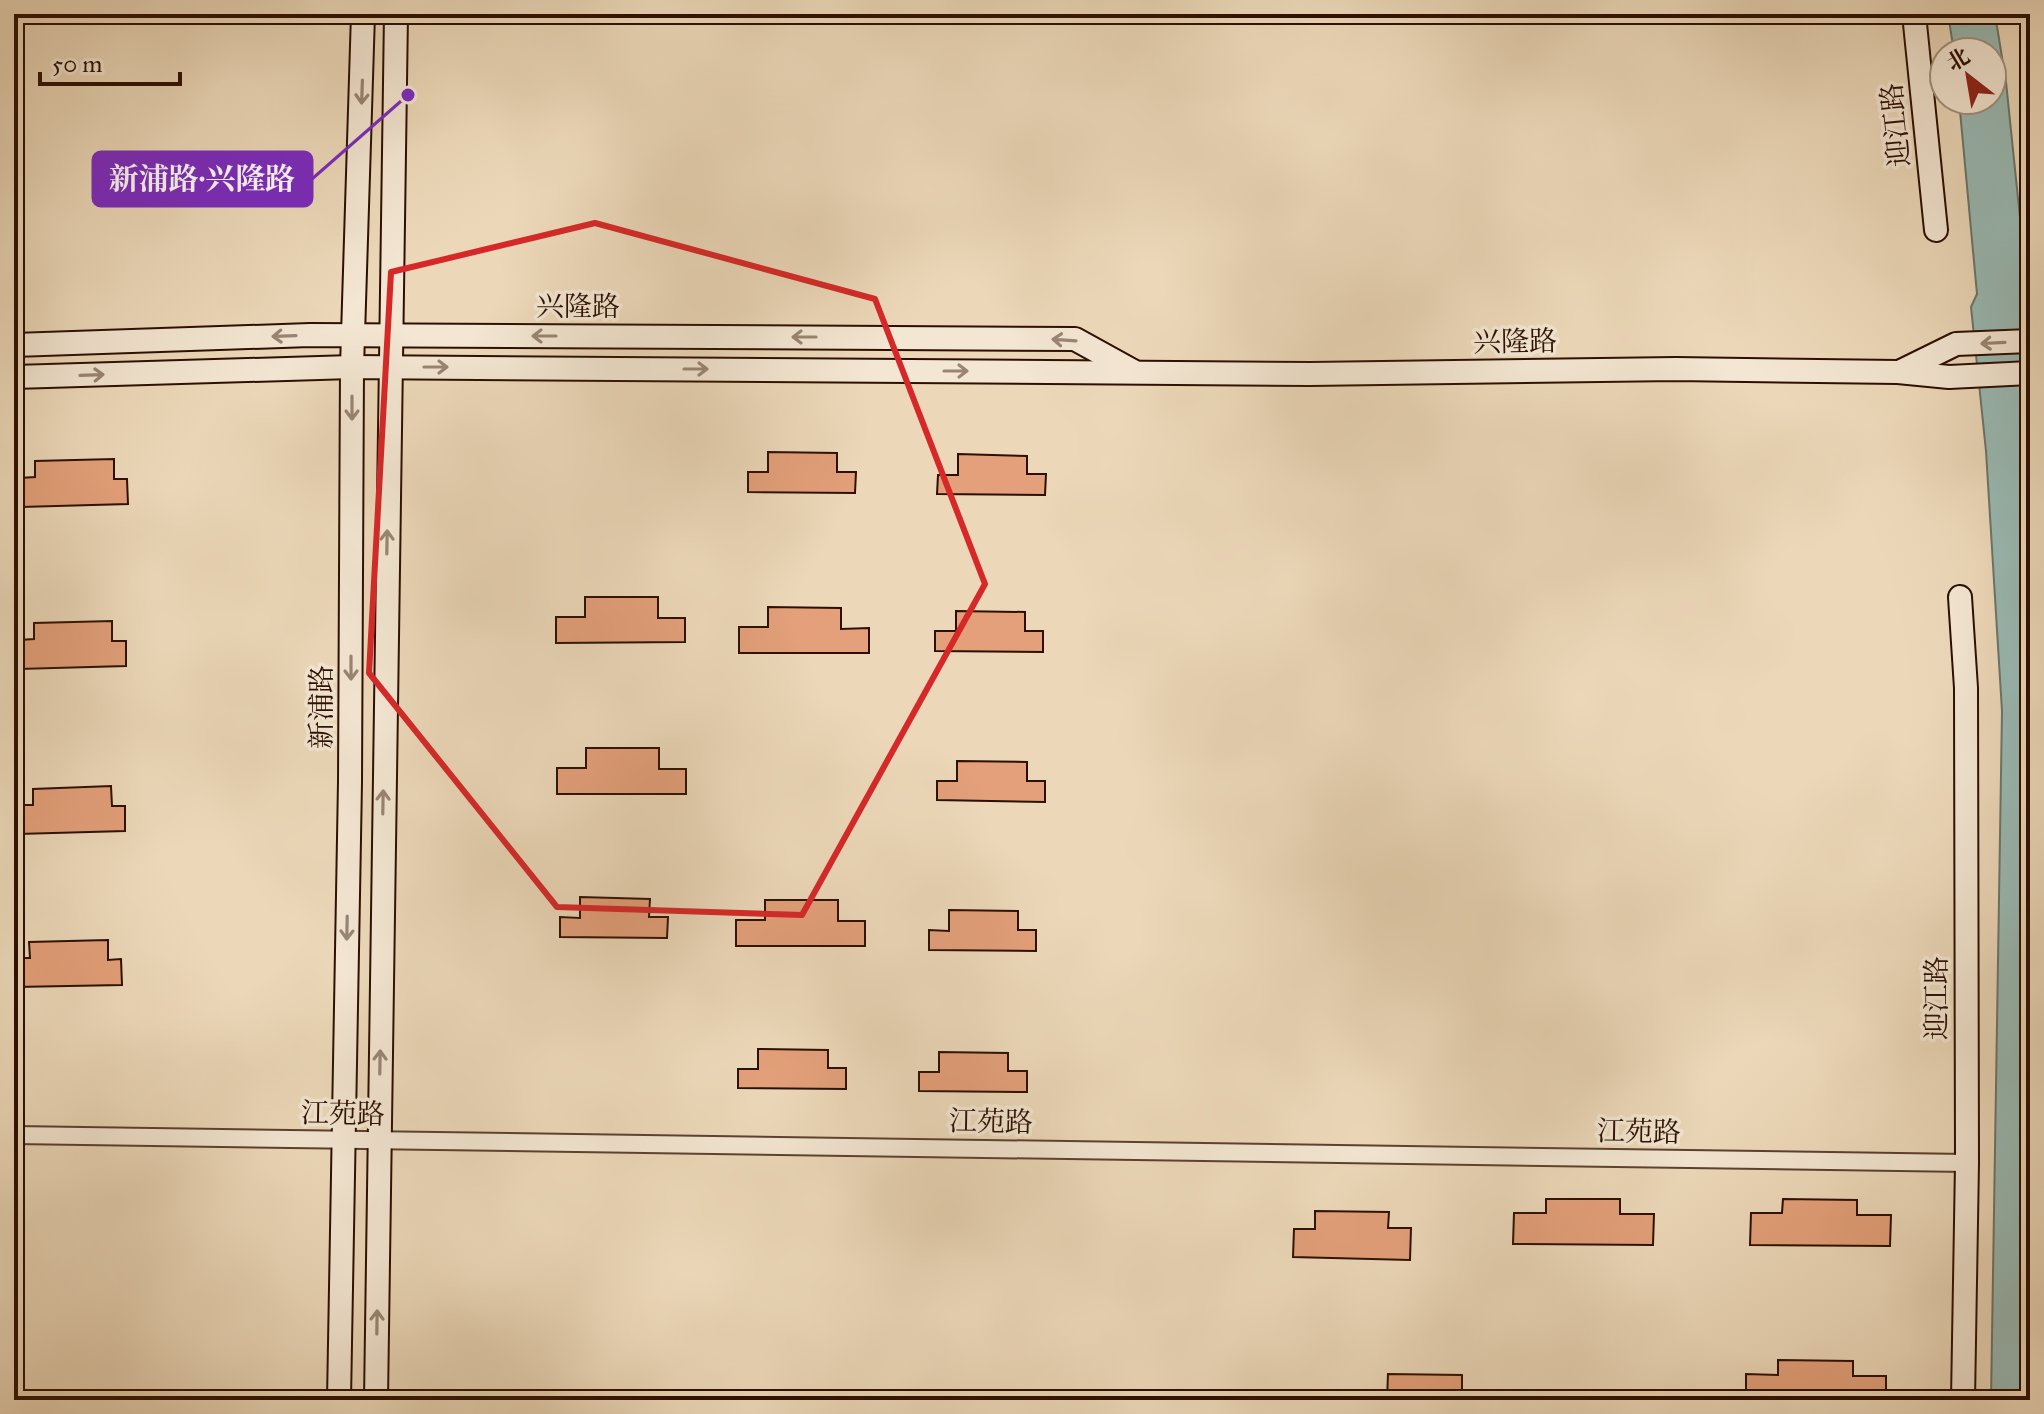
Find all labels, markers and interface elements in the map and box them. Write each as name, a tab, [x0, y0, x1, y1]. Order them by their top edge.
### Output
scale bar	[40, 36, 180, 86]
north arrow	[1928, 36, 2008, 116]
text: 北	[1942, 42, 1974, 77]
text: 50 m	[52, 49, 102, 79]
one-way arrow	[354, 78, 369, 105]
street label: 迎江路	[1874, 81, 1917, 169]
callout: 新浦路·兴隆路	[93, 152, 312, 206]
text: 新浦路·兴隆路	[109, 161, 295, 197]
street label: 兴隆路	[536, 289, 620, 324]
street label: 兴隆路	[1473, 323, 1557, 360]
one-way arrow	[271, 328, 298, 343]
one-way arrow	[531, 328, 558, 344]
one-way arrow	[791, 329, 818, 345]
one-way arrow	[1051, 332, 1078, 347]
one-way arrow	[1980, 335, 2007, 350]
one-way arrow	[422, 359, 449, 375]
one-way arrow	[682, 361, 709, 377]
one-way arrow	[942, 363, 969, 379]
one-way arrow	[78, 367, 105, 382]
one-way arrow	[344, 394, 360, 421]
one-way arrow	[379, 529, 394, 556]
one-way arrow	[343, 654, 359, 681]
street label: 新浦路	[304, 665, 339, 749]
one-way arrow	[375, 789, 391, 816]
one-way arrow	[339, 914, 355, 941]
street label: 迎江路	[1919, 956, 1954, 1040]
one-way arrow	[372, 1049, 388, 1076]
street label: 江苑路	[301, 1095, 385, 1132]
street label: 江苑路	[949, 1103, 1033, 1140]
street label: 江苑路	[1597, 1113, 1681, 1150]
one-way arrow	[369, 1309, 384, 1336]

